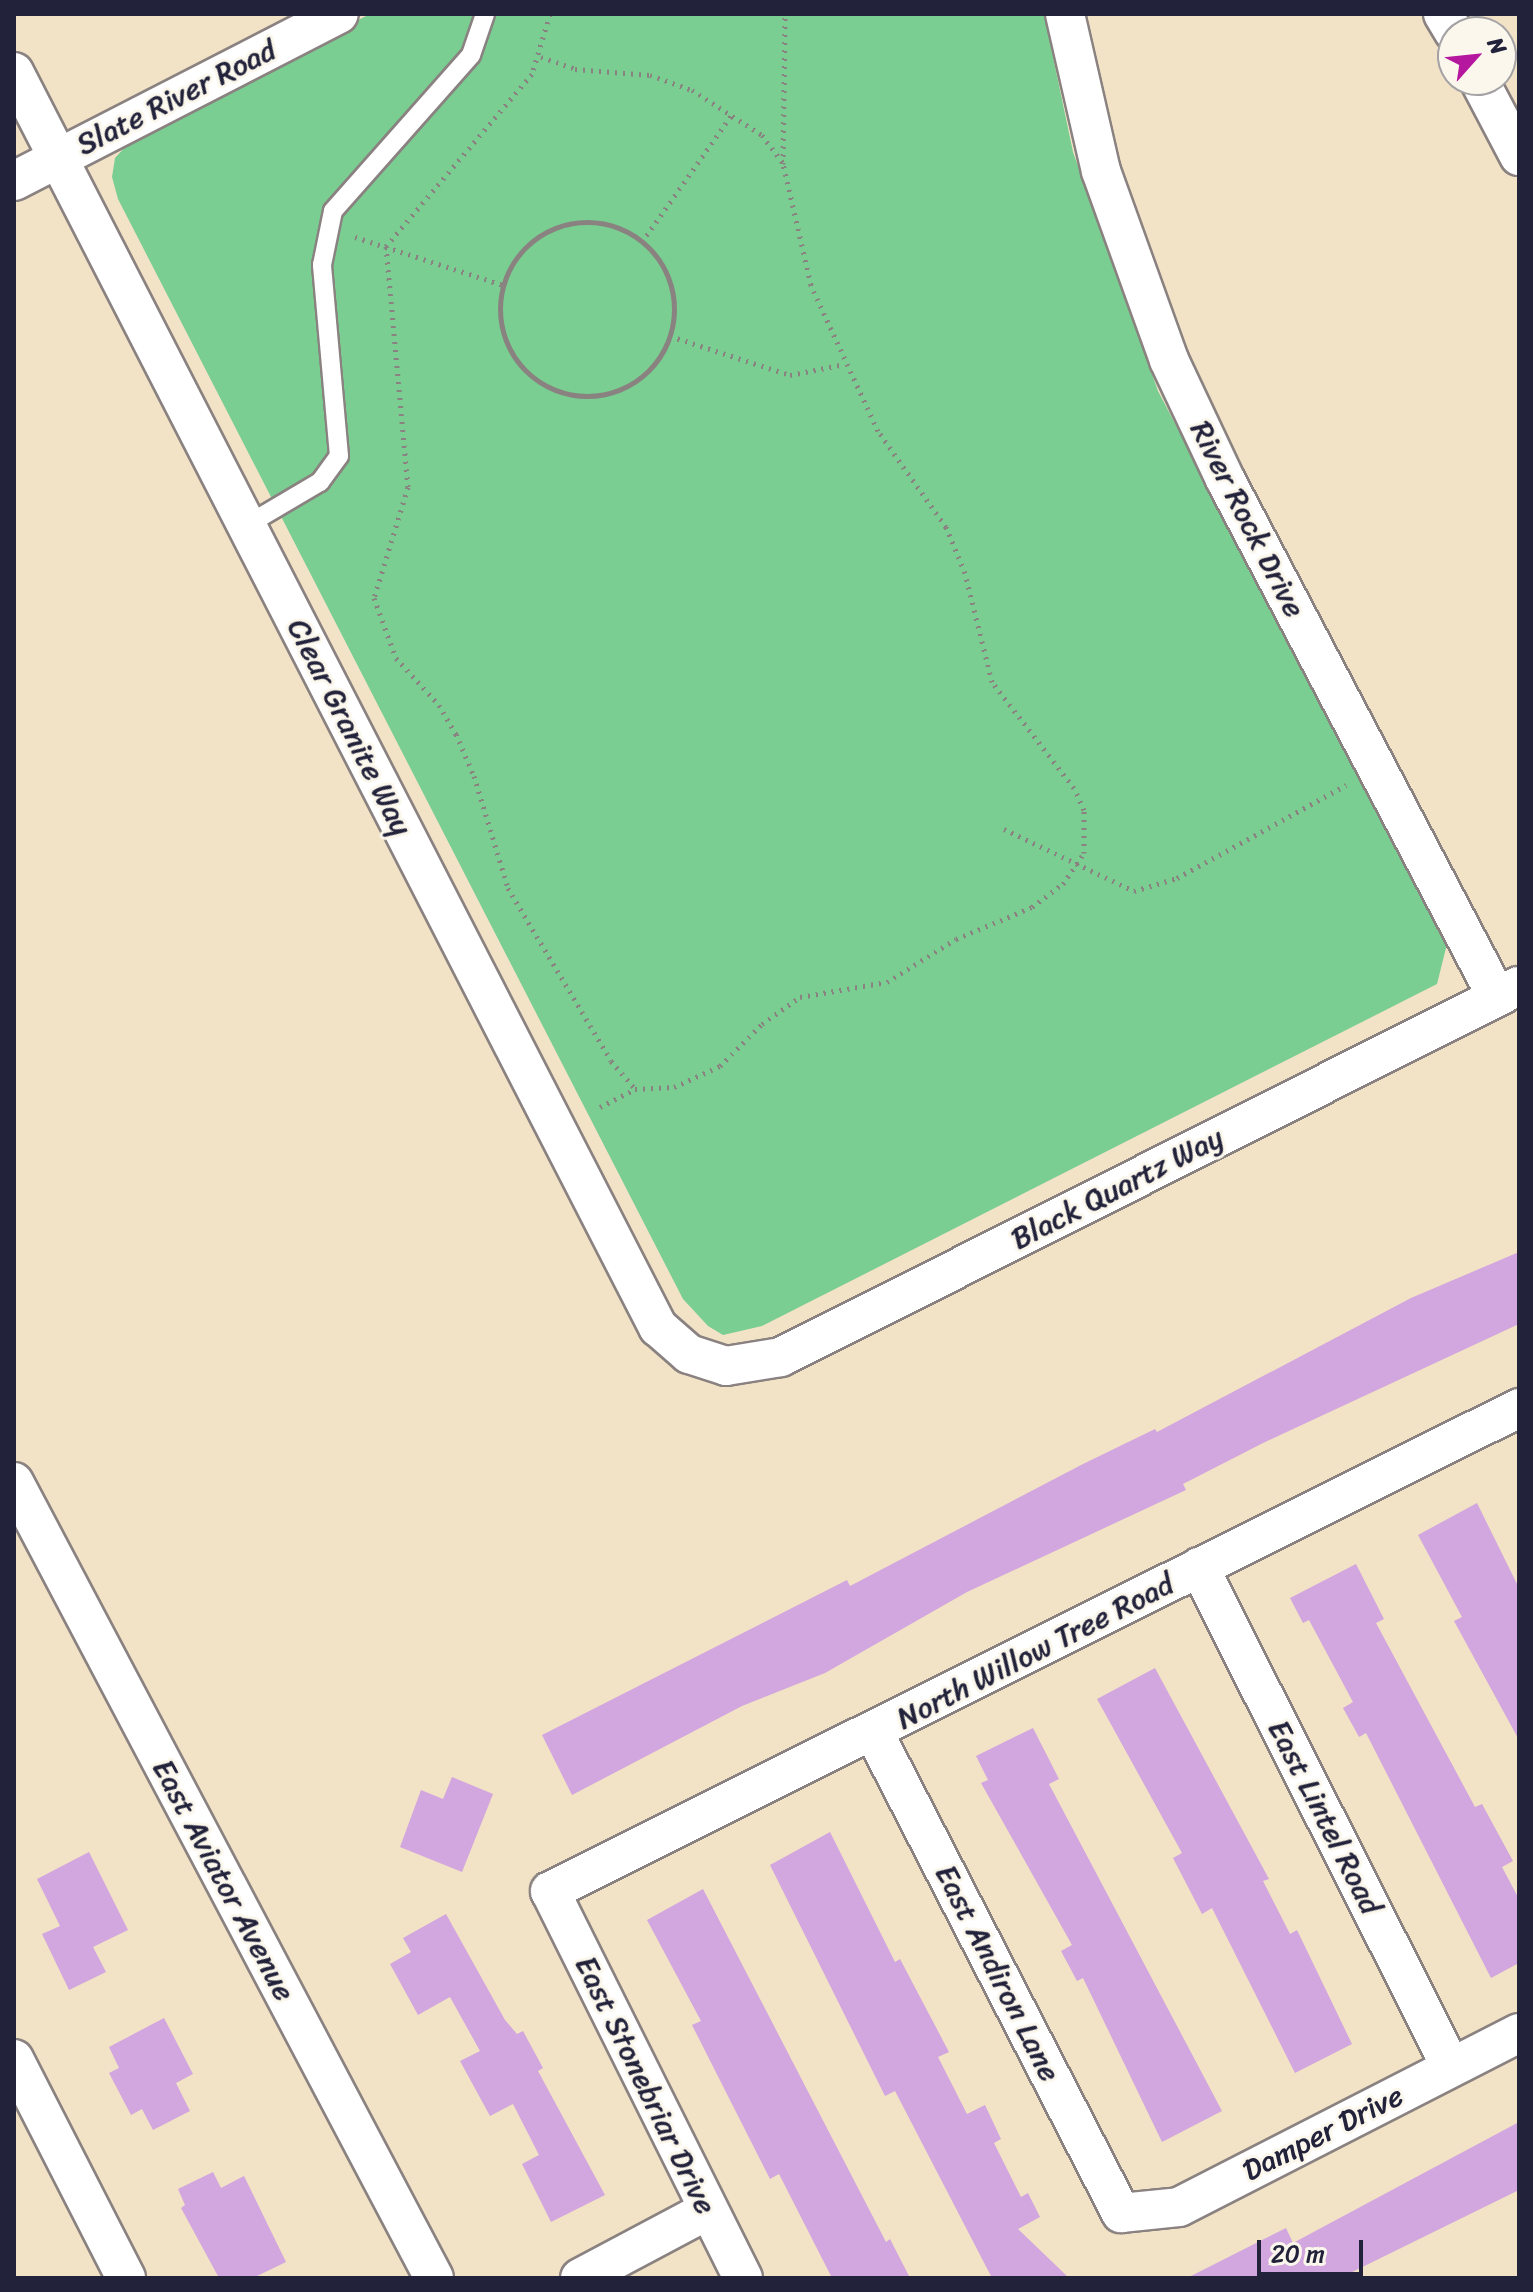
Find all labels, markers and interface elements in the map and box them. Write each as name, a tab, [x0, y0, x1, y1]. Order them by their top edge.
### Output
north arrow	[1437, 16, 1517, 96]
text: N	[1476, 30, 1518, 61]
street label: Slate River Road	[70, 31, 282, 163]
street label: River Rock Drive	[1183, 415, 1313, 623]
street label: Clear Granite Way	[280, 613, 420, 841]
street label: Black Quartz Way	[1005, 1119, 1229, 1257]
street label: North Willow Tree Road	[890, 1565, 1180, 1737]
street label: East Lintel Road	[1260, 1714, 1390, 1920]
street label: East Aviator Avenue	[145, 1754, 303, 2006]
street label: East Andiron Lane	[928, 1859, 1068, 2087]
street label: East Stonebriar Drive	[567, 1949, 725, 2221]
street label: Damper Drive	[1237, 2077, 1409, 2189]
scale bar	[1261, 2224, 1367, 2274]
text: 20 m	[1271, 2233, 1325, 2275]

